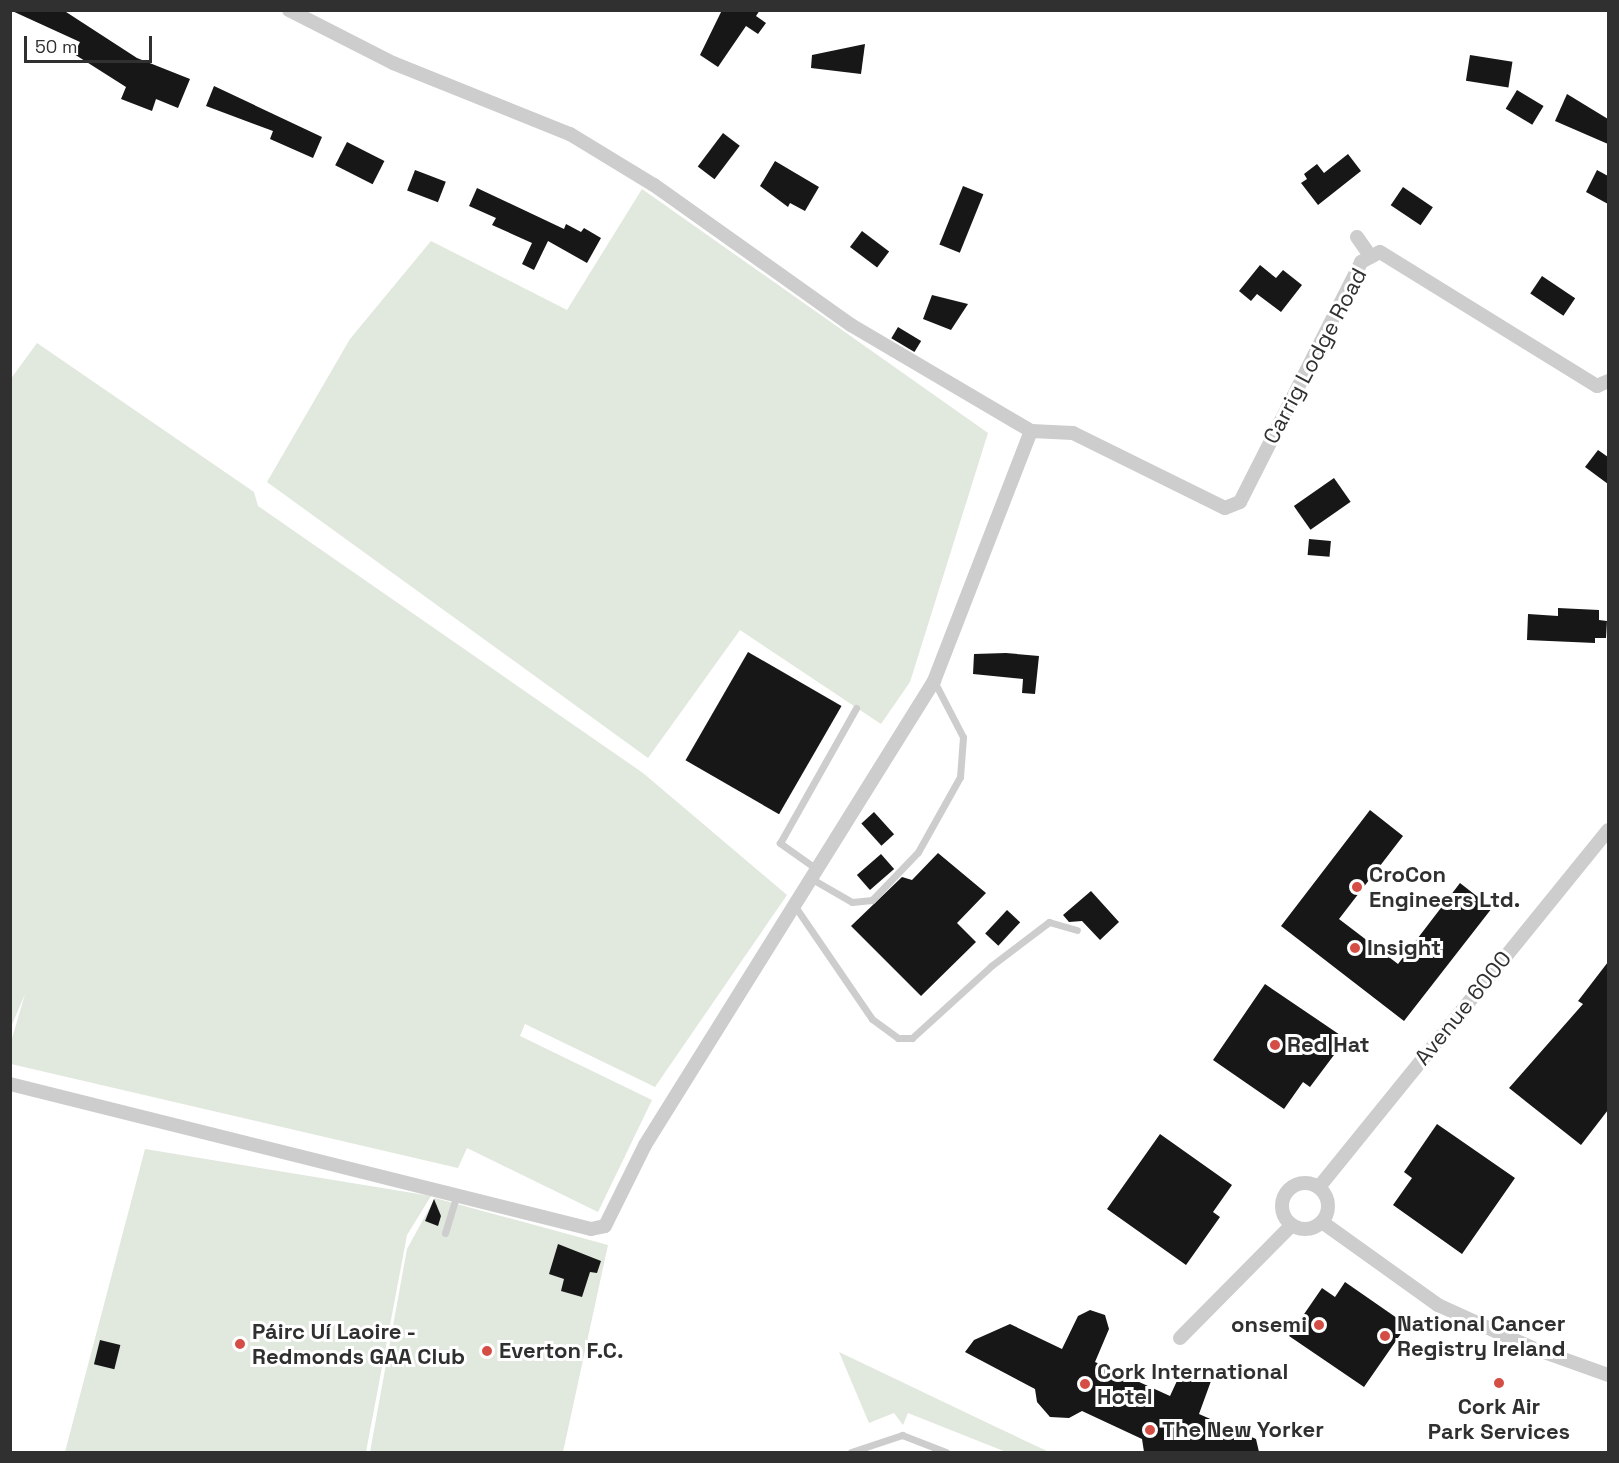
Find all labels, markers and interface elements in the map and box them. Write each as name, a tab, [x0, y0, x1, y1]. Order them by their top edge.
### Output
scale bar	[27, 24, 154, 62]
text: 50 m	[35, 35, 77, 58]
street label: Carrig Lodge Road	[1258, 264, 1372, 448]
place label: CroCon Engineers Ltd.	[1369, 861, 1520, 912]
marker: CroCon Engineers Ltd.	[1350, 880, 1364, 894]
place label: Insight	[1367, 935, 1441, 961]
marker: Insight	[1348, 941, 1362, 955]
street label: Avenue 6000	[1409, 946, 1517, 1070]
place label: Red Hat	[1287, 1032, 1370, 1058]
marker: Red Hat	[1268, 1038, 1282, 1052]
place label: National Cancer Registry Ireland	[1397, 1310, 1566, 1362]
place label: onsemi	[1231, 1312, 1307, 1338]
place label: Páirc Uí Laoire - Redmonds GAA Club	[252, 1318, 465, 1370]
marker: onsemi	[1312, 1318, 1326, 1332]
marker: National Cancer Registry Ireland	[1378, 1329, 1392, 1343]
marker: Páirc Uí Laoire - Redmonds GAA Club	[233, 1337, 247, 1351]
place label: Everton F.C.	[499, 1338, 624, 1364]
marker: Everton F.C.	[480, 1344, 494, 1358]
place label: Cork International Hotel	[1097, 1358, 1288, 1410]
marker: Cork Air Park Services	[1492, 1376, 1506, 1390]
marker: Cork International Hotel	[1078, 1377, 1092, 1391]
place label: Cork Air Park Services	[1428, 1393, 1570, 1444]
place label: The New Yorker	[1162, 1417, 1324, 1443]
marker: The New Yorker	[1143, 1423, 1157, 1437]

